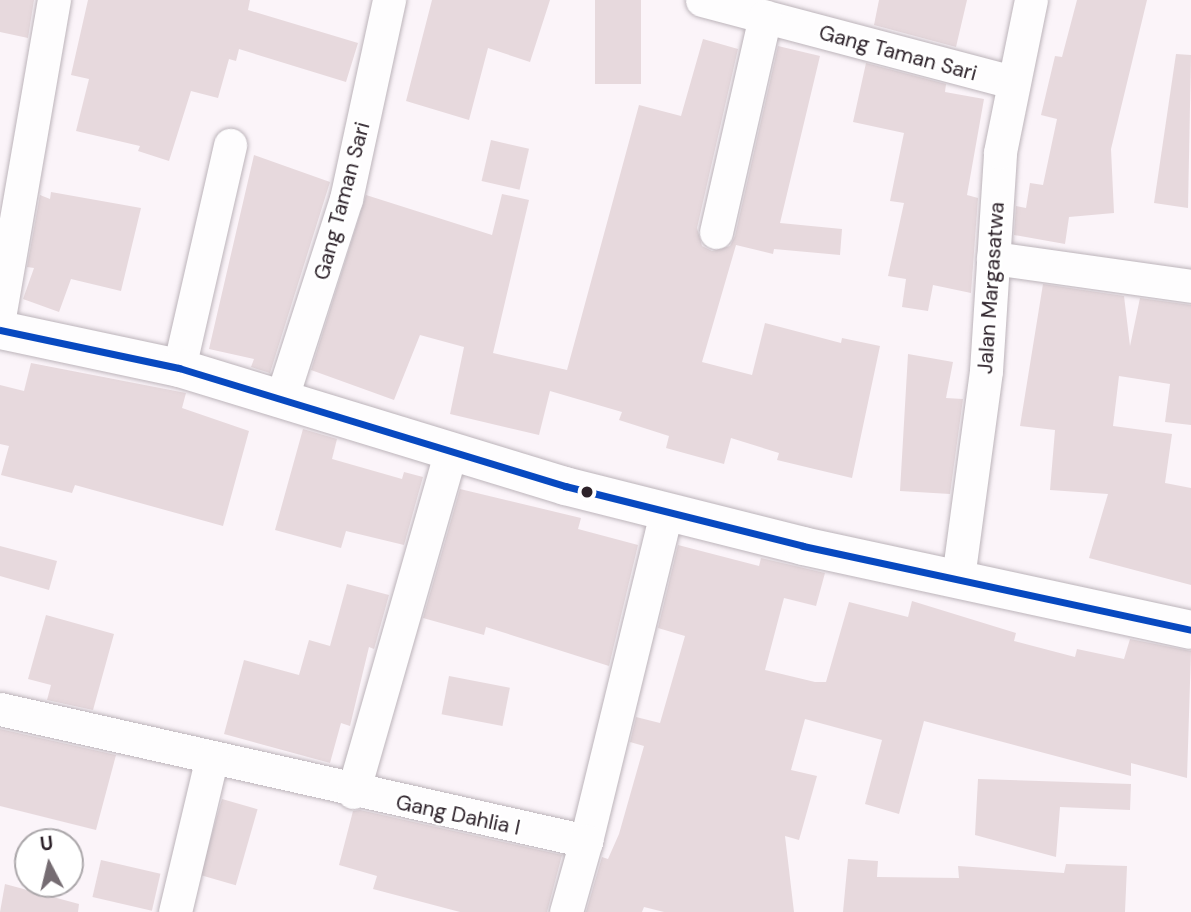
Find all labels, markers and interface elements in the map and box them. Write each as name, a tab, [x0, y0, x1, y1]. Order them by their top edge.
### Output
street label: Gang Taman Sari	[816, 20, 980, 86]
street label: Gang Taman Sari	[309, 119, 375, 283]
street label: Jalan Margasatwa	[972, 201, 1010, 375]
unlabelled marker	[580, 485, 594, 499]
street label: Gang Dahlia I	[394, 790, 522, 840]
north arrow	[14, 828, 84, 898]
text: U	[39, 830, 55, 857]

